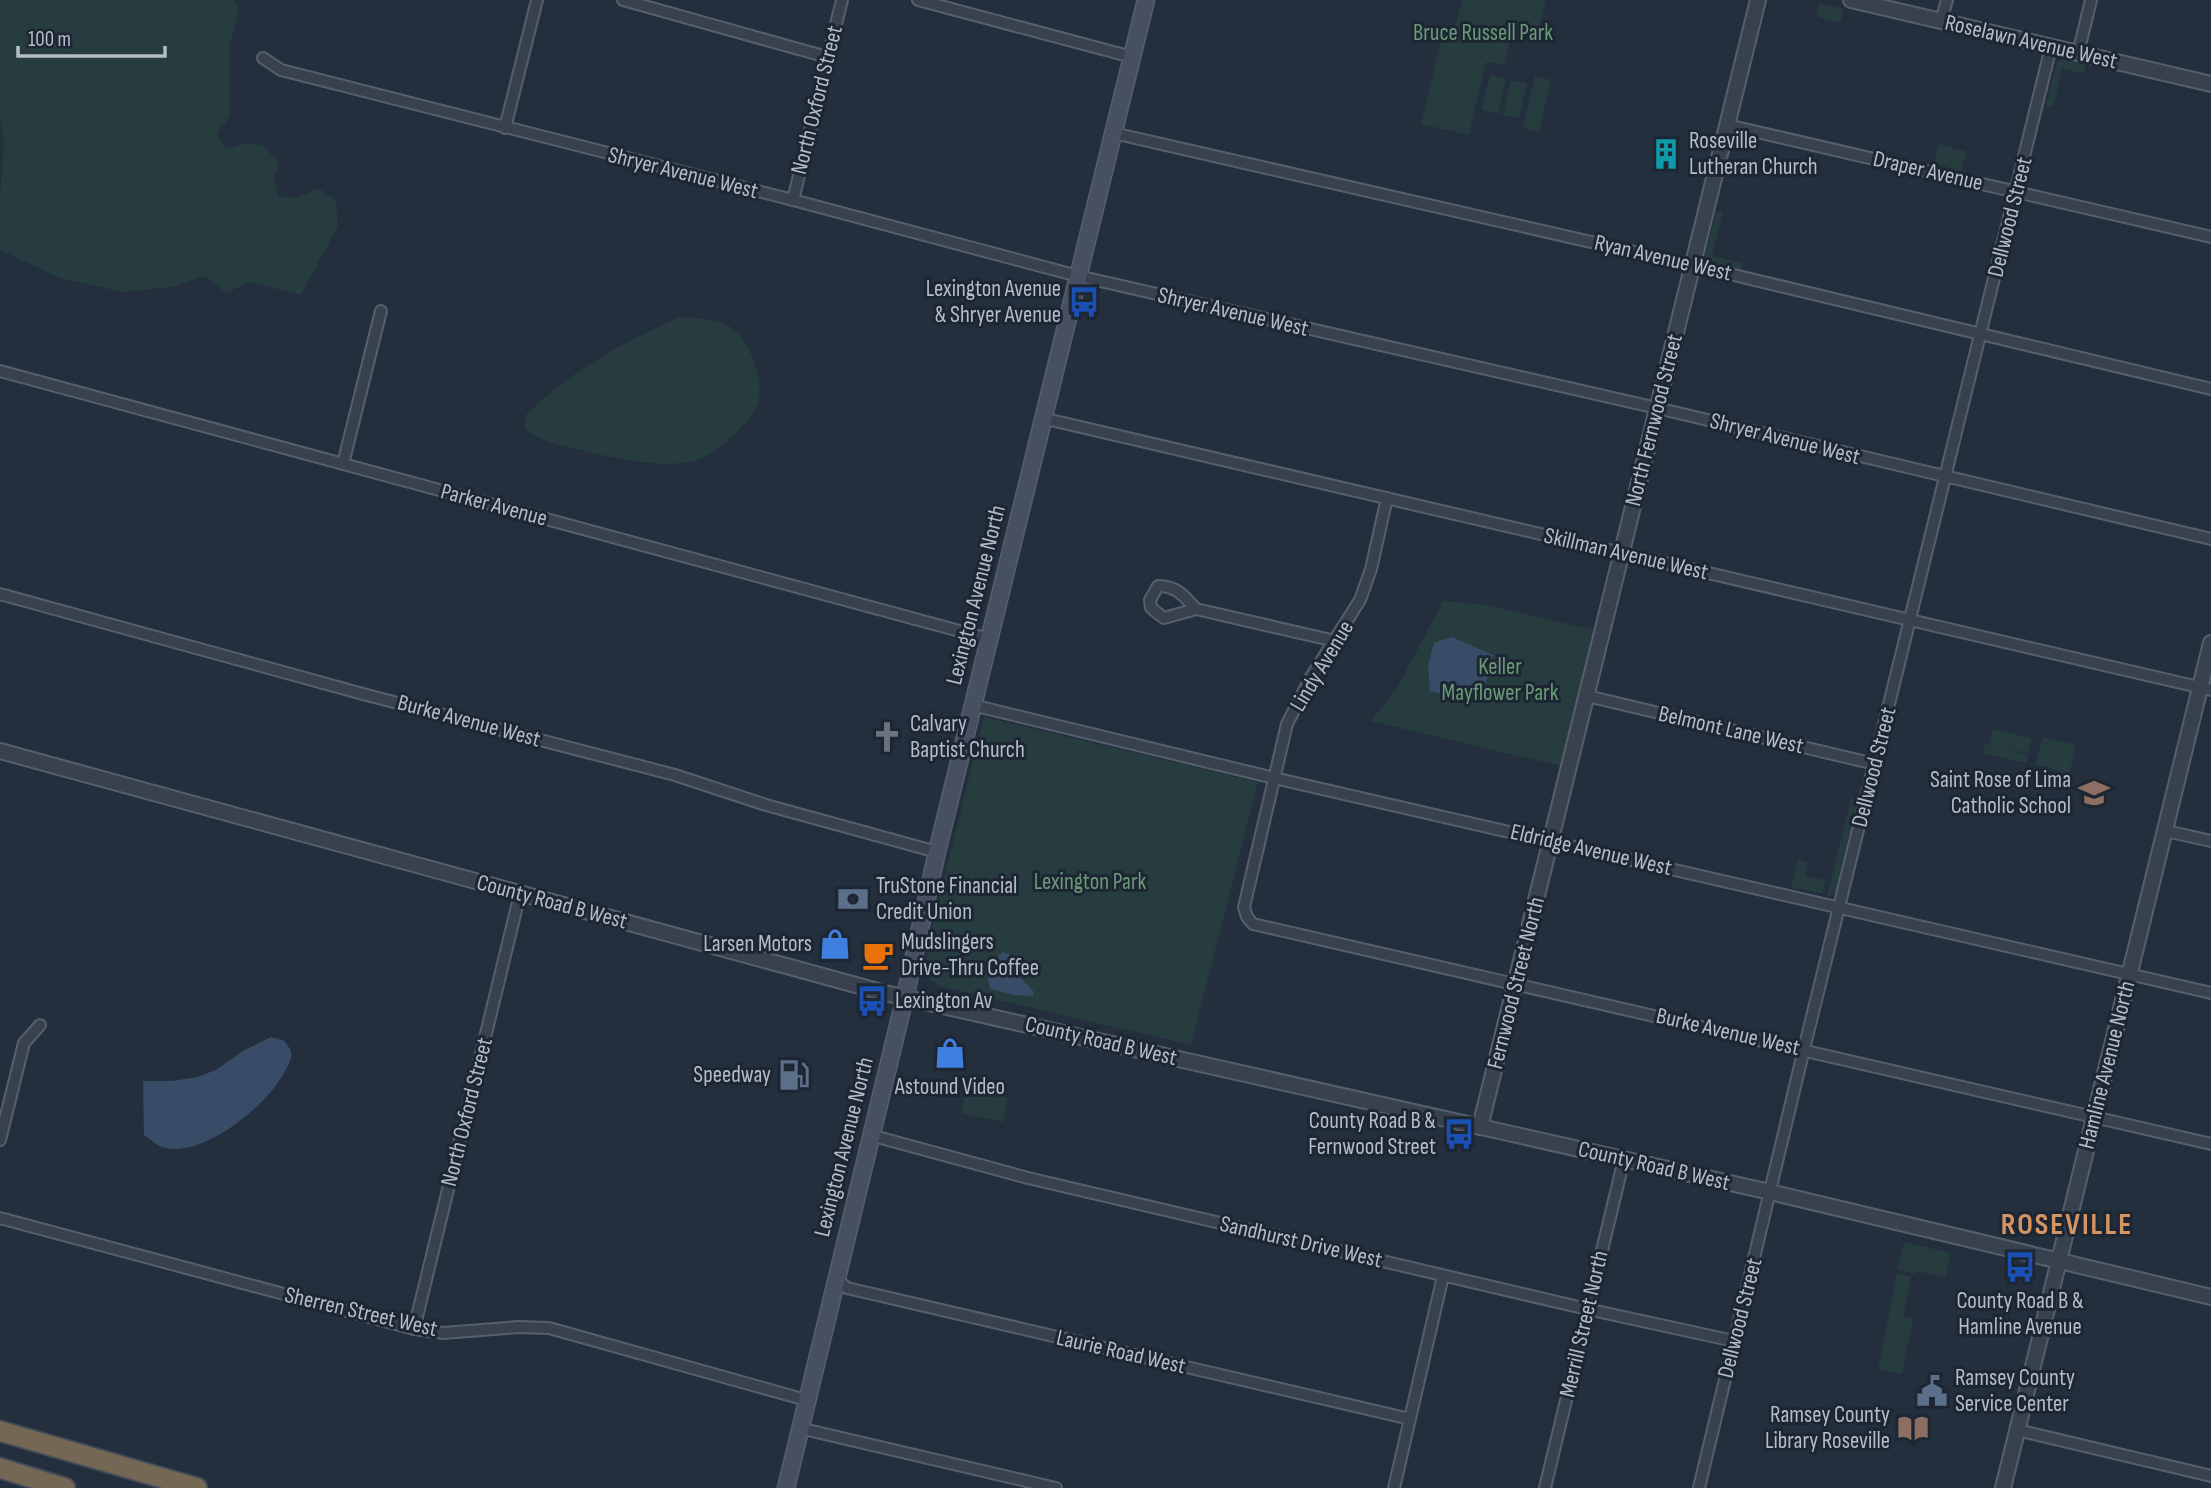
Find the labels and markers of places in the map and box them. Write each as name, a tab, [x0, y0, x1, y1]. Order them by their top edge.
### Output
place label: Roseville Lutheran Church	[1689, 127, 1818, 181]
building icon: Roseville Lutheran Church	[1649, 137, 1683, 171]
place label: Lexington Avenue & Shryer Avenue	[926, 275, 1061, 329]
bus stop icon: Lexington Avenue & Shryer Avenue	[1067, 285, 1101, 319]
place label: Calvary Baptist Church	[910, 710, 1025, 764]
church icon: Calvary Baptist Church	[870, 720, 904, 754]
place label: Saint Rose of Lima Catholic School	[1930, 766, 2071, 820]
school or university icon: Saint Rose of Lima Catholic School	[2077, 776, 2111, 810]
place label: TruStone Financial Credit Union	[876, 872, 1017, 926]
bank icon: TruStone Financial Credit Union	[836, 882, 870, 916]
shop icon: Larsen Motors	[818, 927, 852, 961]
place label: Mudslingers Drive-Thru Coffee	[901, 928, 1039, 982]
place label: Larsen Motors	[703, 930, 812, 958]
cafe icon: Mudslingers Drive-Thru Coffee	[861, 938, 895, 972]
bus stop icon: Lexington Av	[855, 984, 889, 1018]
place label: Lexington Av	[895, 987, 993, 1015]
shop icon: Astound Video	[933, 1036, 967, 1070]
fuel station icon: Speedway	[777, 1058, 811, 1092]
place label: Speedway	[693, 1061, 771, 1089]
place label: Astound Video	[894, 1073, 1005, 1101]
place label: County Road B & Fernwood Street	[1308, 1107, 1436, 1161]
bus stop icon: County Road B & Fernwood Street	[1442, 1117, 1476, 1151]
bus stop icon: County Road B & Hamline Avenue	[2003, 1250, 2037, 1284]
place label: County Road B & Hamline Avenue	[1956, 1287, 2084, 1341]
place label: Ramsey County Service Center	[1955, 1364, 2075, 1418]
public building icon: Ramsey County Service Center	[1915, 1374, 1949, 1408]
place label: Ramsey County Library Roseville	[1765, 1401, 1890, 1455]
library icon: Ramsey County Library Roseville	[1896, 1411, 1930, 1445]

